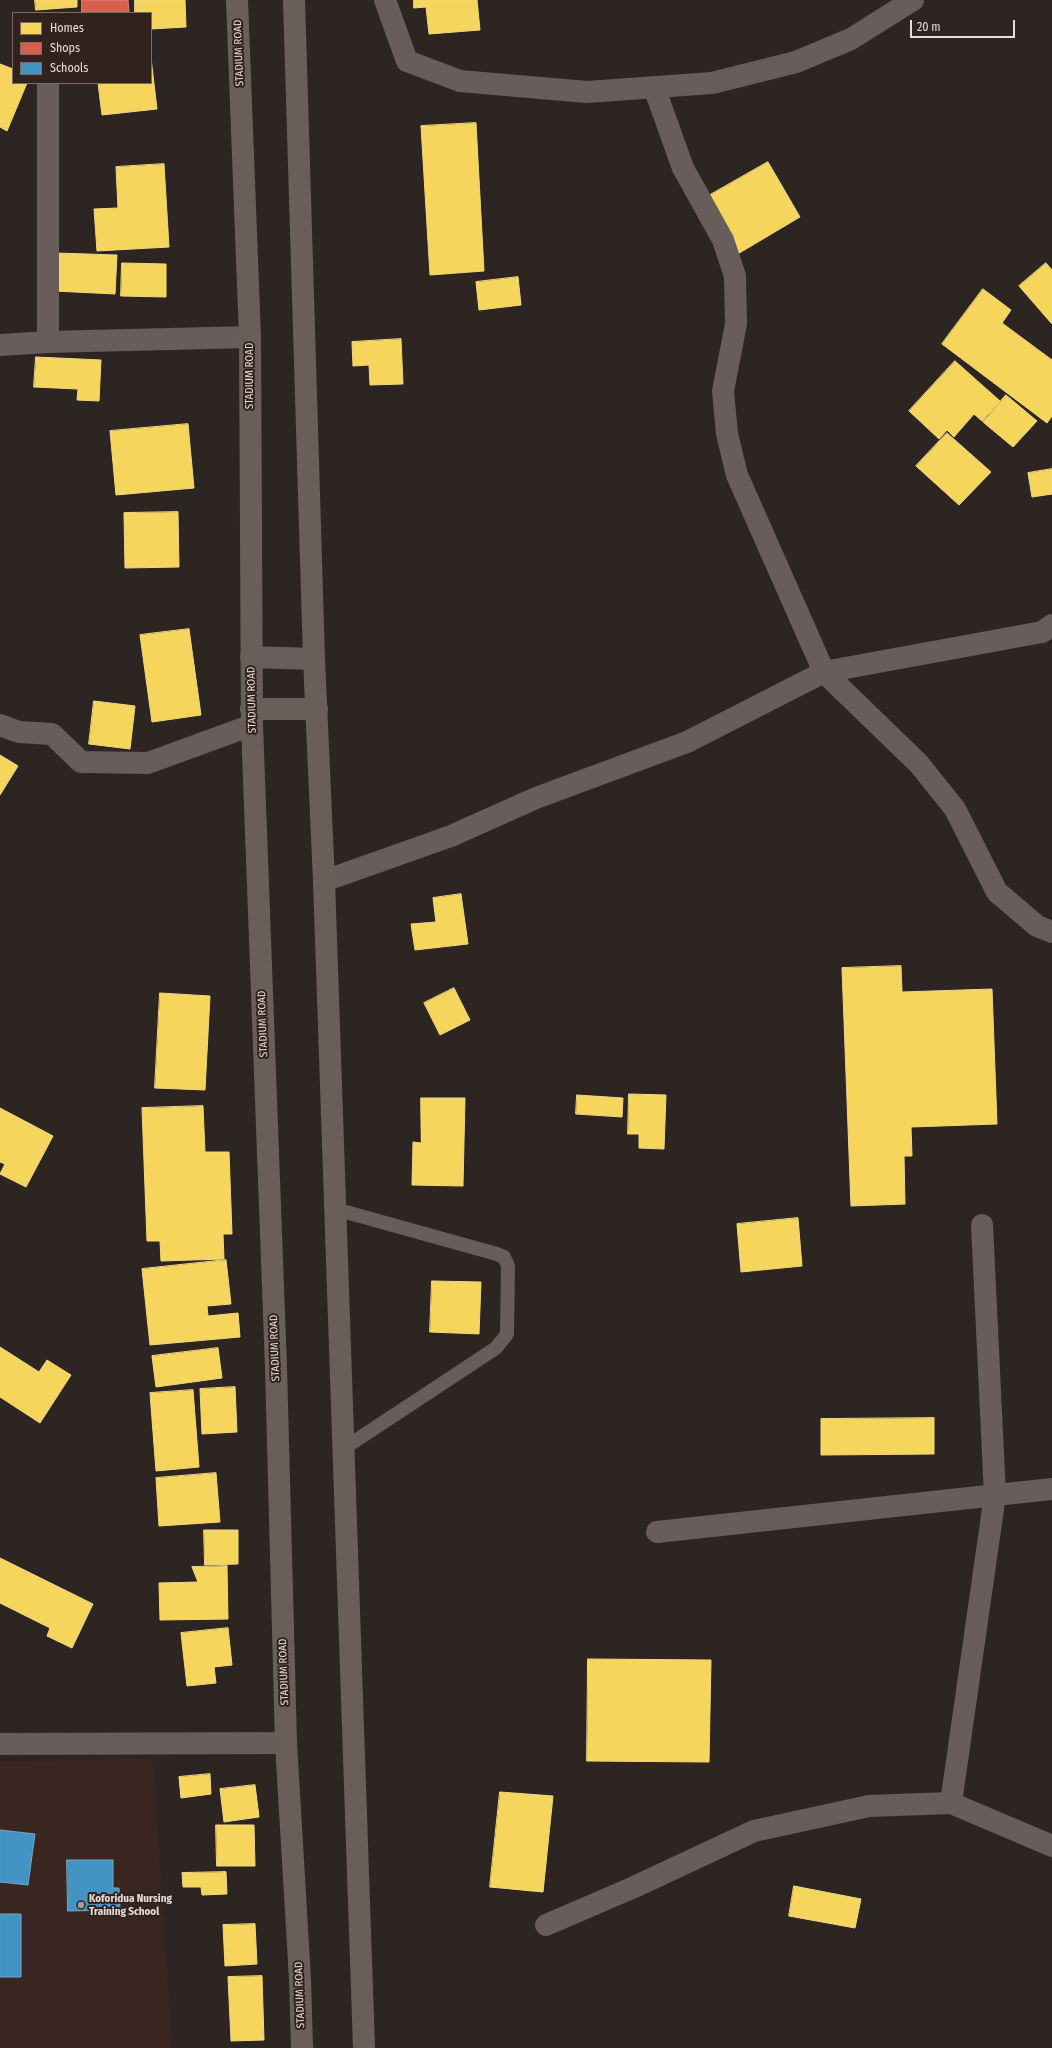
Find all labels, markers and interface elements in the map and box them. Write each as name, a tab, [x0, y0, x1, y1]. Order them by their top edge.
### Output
legend	[12, 12, 152, 84]
scale bar	[912, 12, 1017, 38]
street label: STADIUM ROAD	[231, 20, 247, 86]
text: 20 m	[917, 20, 941, 34]
text: Homes	[50, 21, 84, 35]
text: Shops	[50, 41, 80, 55]
text: Schools	[50, 61, 88, 75]
street label: STADIUM ROAD	[243, 343, 257, 409]
street label: STADIUM ROAD	[245, 667, 259, 733]
street label: STADIUM ROAD	[255, 991, 271, 1057]
street label: STADIUM ROAD	[267, 1315, 283, 1381]
street label: STADIUM ROAD	[276, 1639, 292, 1705]
place label: Koforidua Nursing Training School	[89, 1892, 172, 1918]
marker: Koforidua Nursing Training School	[76, 1900, 86, 1910]
street label: STADIUM ROAD	[292, 1962, 308, 2028]

